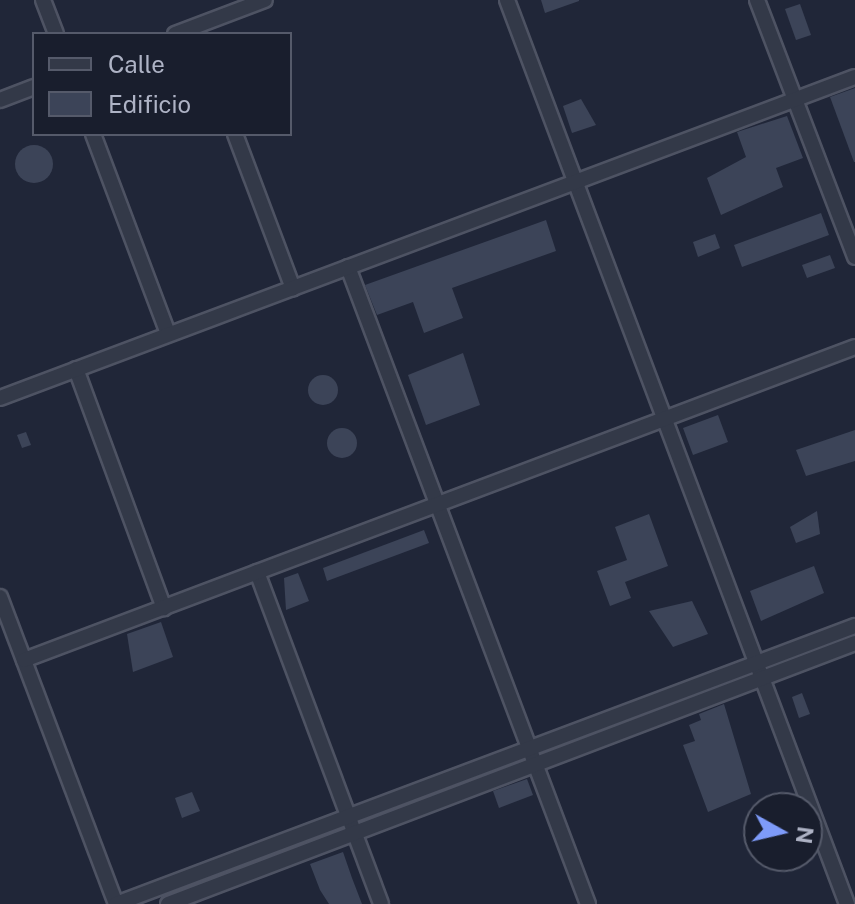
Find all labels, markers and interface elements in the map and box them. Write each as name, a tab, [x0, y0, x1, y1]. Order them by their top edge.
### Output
legend	[32, 32, 292, 136]
text: Calle	[108, 50, 165, 78]
text: Edificio	[108, 90, 191, 118]
north arrow	[743, 792, 823, 872]
text: N	[791, 825, 819, 845]

